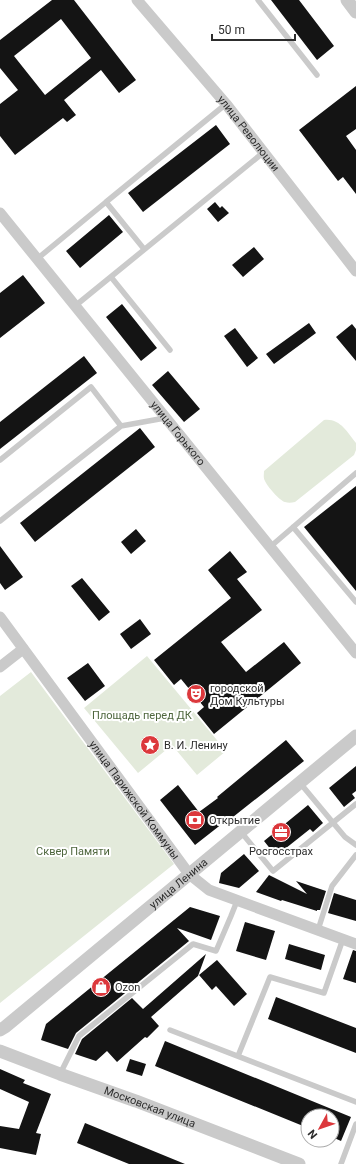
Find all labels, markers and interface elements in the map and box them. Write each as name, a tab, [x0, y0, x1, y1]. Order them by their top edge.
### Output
scale bar	[212, 16, 295, 42]
text: 50 m	[218, 23, 245, 37]
street label: улица Революции	[215, 93, 282, 174]
street label: улица Горького	[148, 398, 208, 468]
place label: городской Дом Культуры	[210, 682, 285, 708]
theatre icon: городской Дом Культуры	[185, 683, 207, 705]
park label: Площадь перед ДК	[92, 709, 193, 722]
place icon: В. И. Ленину	[139, 734, 161, 756]
street label: улица Парижской Коммуны	[86, 738, 182, 862]
place label: В. И. Ленину	[164, 739, 229, 752]
bank icon: Открытие	[184, 809, 206, 831]
place label: Открытие	[209, 814, 260, 827]
office icon: Росгосстрах	[270, 821, 292, 843]
park label: Сквер Памяти	[36, 845, 110, 858]
place label: Росгосстрах	[249, 845, 314, 858]
street label: улица Ленина	[147, 856, 210, 912]
shop icon: Ozon	[90, 976, 112, 998]
place label: Ozon	[115, 981, 140, 994]
street label: Московская улица	[102, 1084, 197, 1130]
north arrow	[300, 1108, 340, 1148]
text: N	[305, 1127, 320, 1141]

